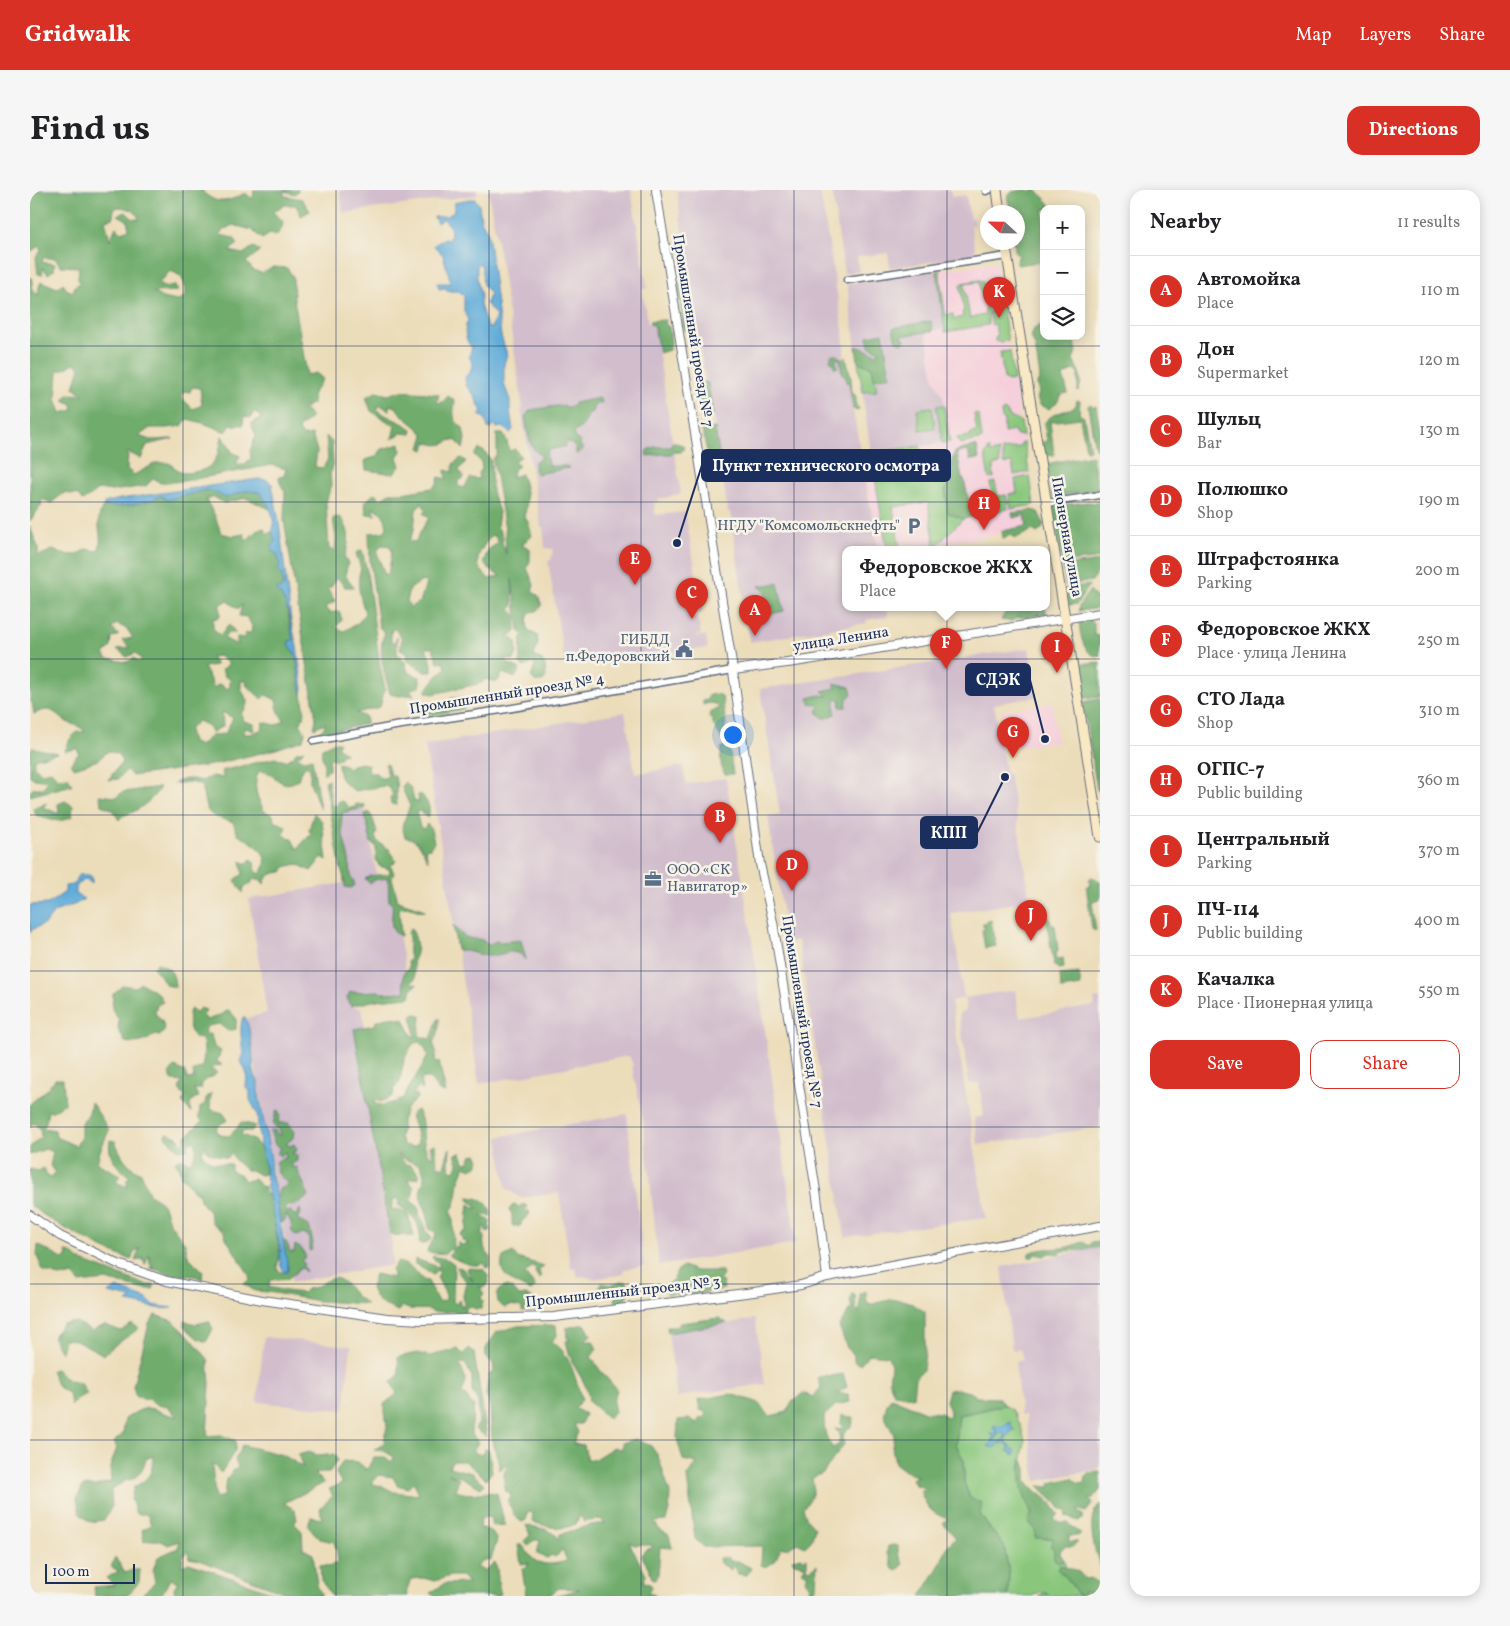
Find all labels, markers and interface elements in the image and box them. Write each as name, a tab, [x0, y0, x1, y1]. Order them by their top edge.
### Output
text: Gridwalk	[25, 18, 131, 52]
text: Map	[1295, 23, 1331, 48]
text: Layers	[1359, 23, 1411, 48]
text: Share	[1439, 23, 1485, 48]
text: Find us	[30, 106, 150, 154]
button: Directions	[1347, 106, 1480, 155]
north arrow	[980, 205, 1025, 250]
map controls	[1040, 205, 1085, 340]
button: +	[1040, 205, 1085, 250]
text: Nearby	[1150, 208, 1221, 237]
text: 11 results	[1397, 212, 1460, 234]
street label: Промышленный проезд № 7	[666, 233, 718, 429]
button: −	[1040, 250, 1085, 295]
text: Автомойка	[1197, 267, 1301, 293]
pin: K	[983, 277, 1015, 318]
text: A	[1160, 280, 1172, 302]
text: 110 m	[1421, 280, 1460, 302]
text: Place	[1197, 293, 1234, 315]
button: layers	[1040, 295, 1085, 340]
text: Дон	[1197, 337, 1235, 363]
text: B	[1161, 350, 1171, 372]
text: 120 m	[1418, 350, 1460, 372]
text: Supermarket	[1197, 363, 1289, 385]
text: Шульц	[1197, 407, 1261, 433]
text: C	[1161, 420, 1171, 442]
text: 130 m	[1419, 420, 1460, 442]
text: Bar	[1197, 433, 1222, 455]
callout: Пункт технического осмотра	[702, 450, 950, 481]
text: Пункт технического осмотра	[712, 456, 940, 478]
street label: Пионерная улица	[1045, 475, 1087, 599]
text: Полюшко	[1197, 477, 1288, 503]
pin: H	[968, 489, 1000, 530]
text: D	[1160, 490, 1172, 512]
text: 190 m	[1418, 490, 1460, 512]
text: Shop	[1197, 503, 1233, 525]
place label: НГДУ "Комсомольскнефть"	[717, 516, 900, 537]
parking icon: НГДУ "Комсомольскнефть"	[904, 516, 924, 536]
pin: E	[619, 544, 651, 585]
popup	[842, 546, 1050, 611]
text: Штрафстоянка	[1197, 547, 1339, 573]
text: Федоровское ЖКХ	[859, 555, 1033, 581]
text: E	[1161, 560, 1171, 582]
text: 200 m	[1415, 560, 1460, 582]
text: Parking	[1197, 573, 1252, 595]
pin: C	[676, 578, 708, 619]
text: Place	[859, 581, 896, 603]
pin: A	[739, 595, 771, 636]
text: Федоровское ЖКХ	[1197, 617, 1371, 643]
street label: улица Ленина	[792, 622, 890, 658]
pin: F	[930, 628, 962, 669]
place label: ГИБДД п.Федоровский	[566, 630, 670, 668]
text: F	[1161, 630, 1171, 652]
text: 250 m	[1417, 630, 1460, 652]
pin: I	[1041, 632, 1073, 673]
public building icon: ГИБДД п.Федоровский	[674, 639, 694, 659]
text: Place · улица Ленина	[1197, 643, 1347, 665]
callout: СДЭК	[966, 664, 1030, 695]
street label: Промышленный проезд № 4	[408, 669, 606, 721]
text: СДЭК	[976, 670, 1020, 692]
text: СТО Лада	[1197, 687, 1285, 713]
text: G	[1160, 700, 1172, 722]
text: 310 m	[1419, 700, 1460, 722]
text: Shop	[1197, 713, 1233, 735]
pin: G	[997, 717, 1029, 758]
your location	[720, 722, 746, 748]
text: ОГПС-7	[1197, 757, 1265, 783]
text: H	[1160, 770, 1172, 792]
text: 360 m	[1417, 770, 1460, 792]
text: Public building	[1197, 783, 1303, 805]
pin: B	[704, 802, 736, 843]
callout: КПП	[921, 817, 977, 848]
text: КПП	[931, 823, 967, 845]
text: Центральный	[1197, 827, 1330, 853]
text: I	[1163, 840, 1169, 862]
text: 370 m	[1418, 840, 1460, 862]
pin: D	[776, 850, 808, 891]
text: Parking	[1197, 853, 1252, 875]
place label: ООО «СК Навигатор»	[667, 860, 748, 898]
office icon: ООО «СК Навигатор»	[643, 869, 663, 889]
text: ПЧ-114	[1197, 897, 1259, 923]
pin: J	[1015, 900, 1047, 941]
text: J	[1163, 910, 1169, 932]
text: 400 m	[1414, 910, 1460, 932]
street label: Промышленный проезд № 7	[775, 914, 827, 1110]
text: Public building	[1197, 923, 1303, 945]
text: Качалка	[1197, 967, 1275, 993]
text: K	[1160, 980, 1172, 1002]
text: 550 m	[1418, 980, 1460, 1002]
text: Place · Пионерная улица	[1197, 993, 1373, 1015]
button: Save	[1150, 1040, 1300, 1089]
button: Share	[1310, 1040, 1460, 1089]
street label: Промышленный проезд № 3	[525, 1272, 721, 1314]
scale bar	[45, 1561, 135, 1584]
text: 100 m	[52, 1563, 90, 1582]

